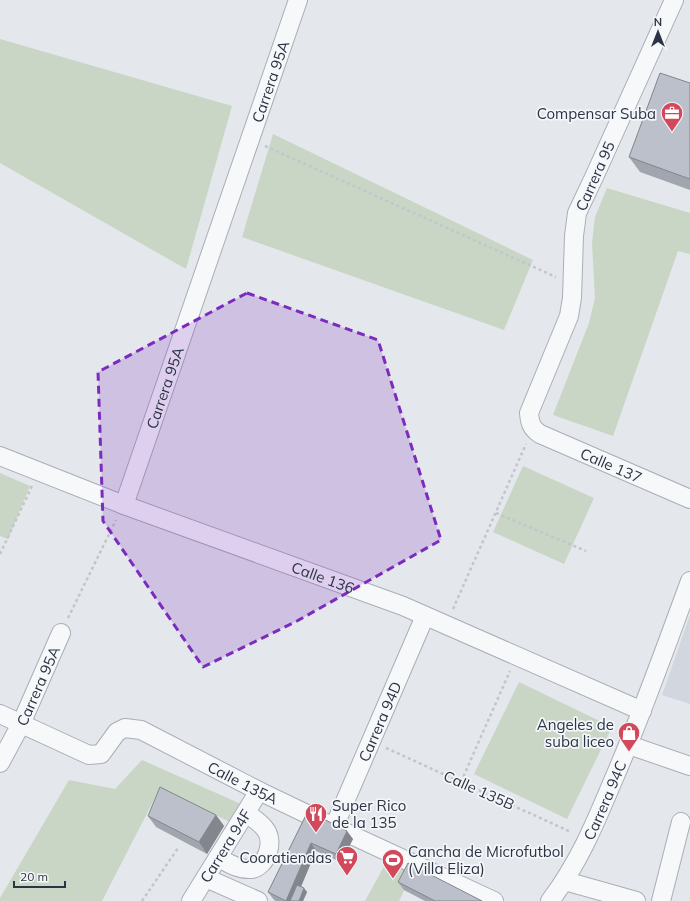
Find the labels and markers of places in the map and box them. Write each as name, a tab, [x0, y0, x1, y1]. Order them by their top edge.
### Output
office icon: Compensar Suba	[659, 100, 685, 133]
place label: Compensar Suba	[537, 104, 656, 123]
place label: Angeles de suba liceo	[537, 715, 614, 751]
shop icon: Angeles de suba liceo	[616, 720, 642, 753]
place label: Super Rico de la 135	[332, 796, 406, 832]
restaurant icon: Super Rico de la 135	[303, 801, 329, 834]
place label: Cancha de Microfutbol (Villa Eliza)	[408, 842, 564, 878]
supermarket icon: Cooratiendas	[334, 844, 360, 877]
sports icon: Cancha de Microfutbol (Villa Eliza)	[380, 847, 406, 880]
place label: Cooratiendas	[240, 848, 332, 867]

